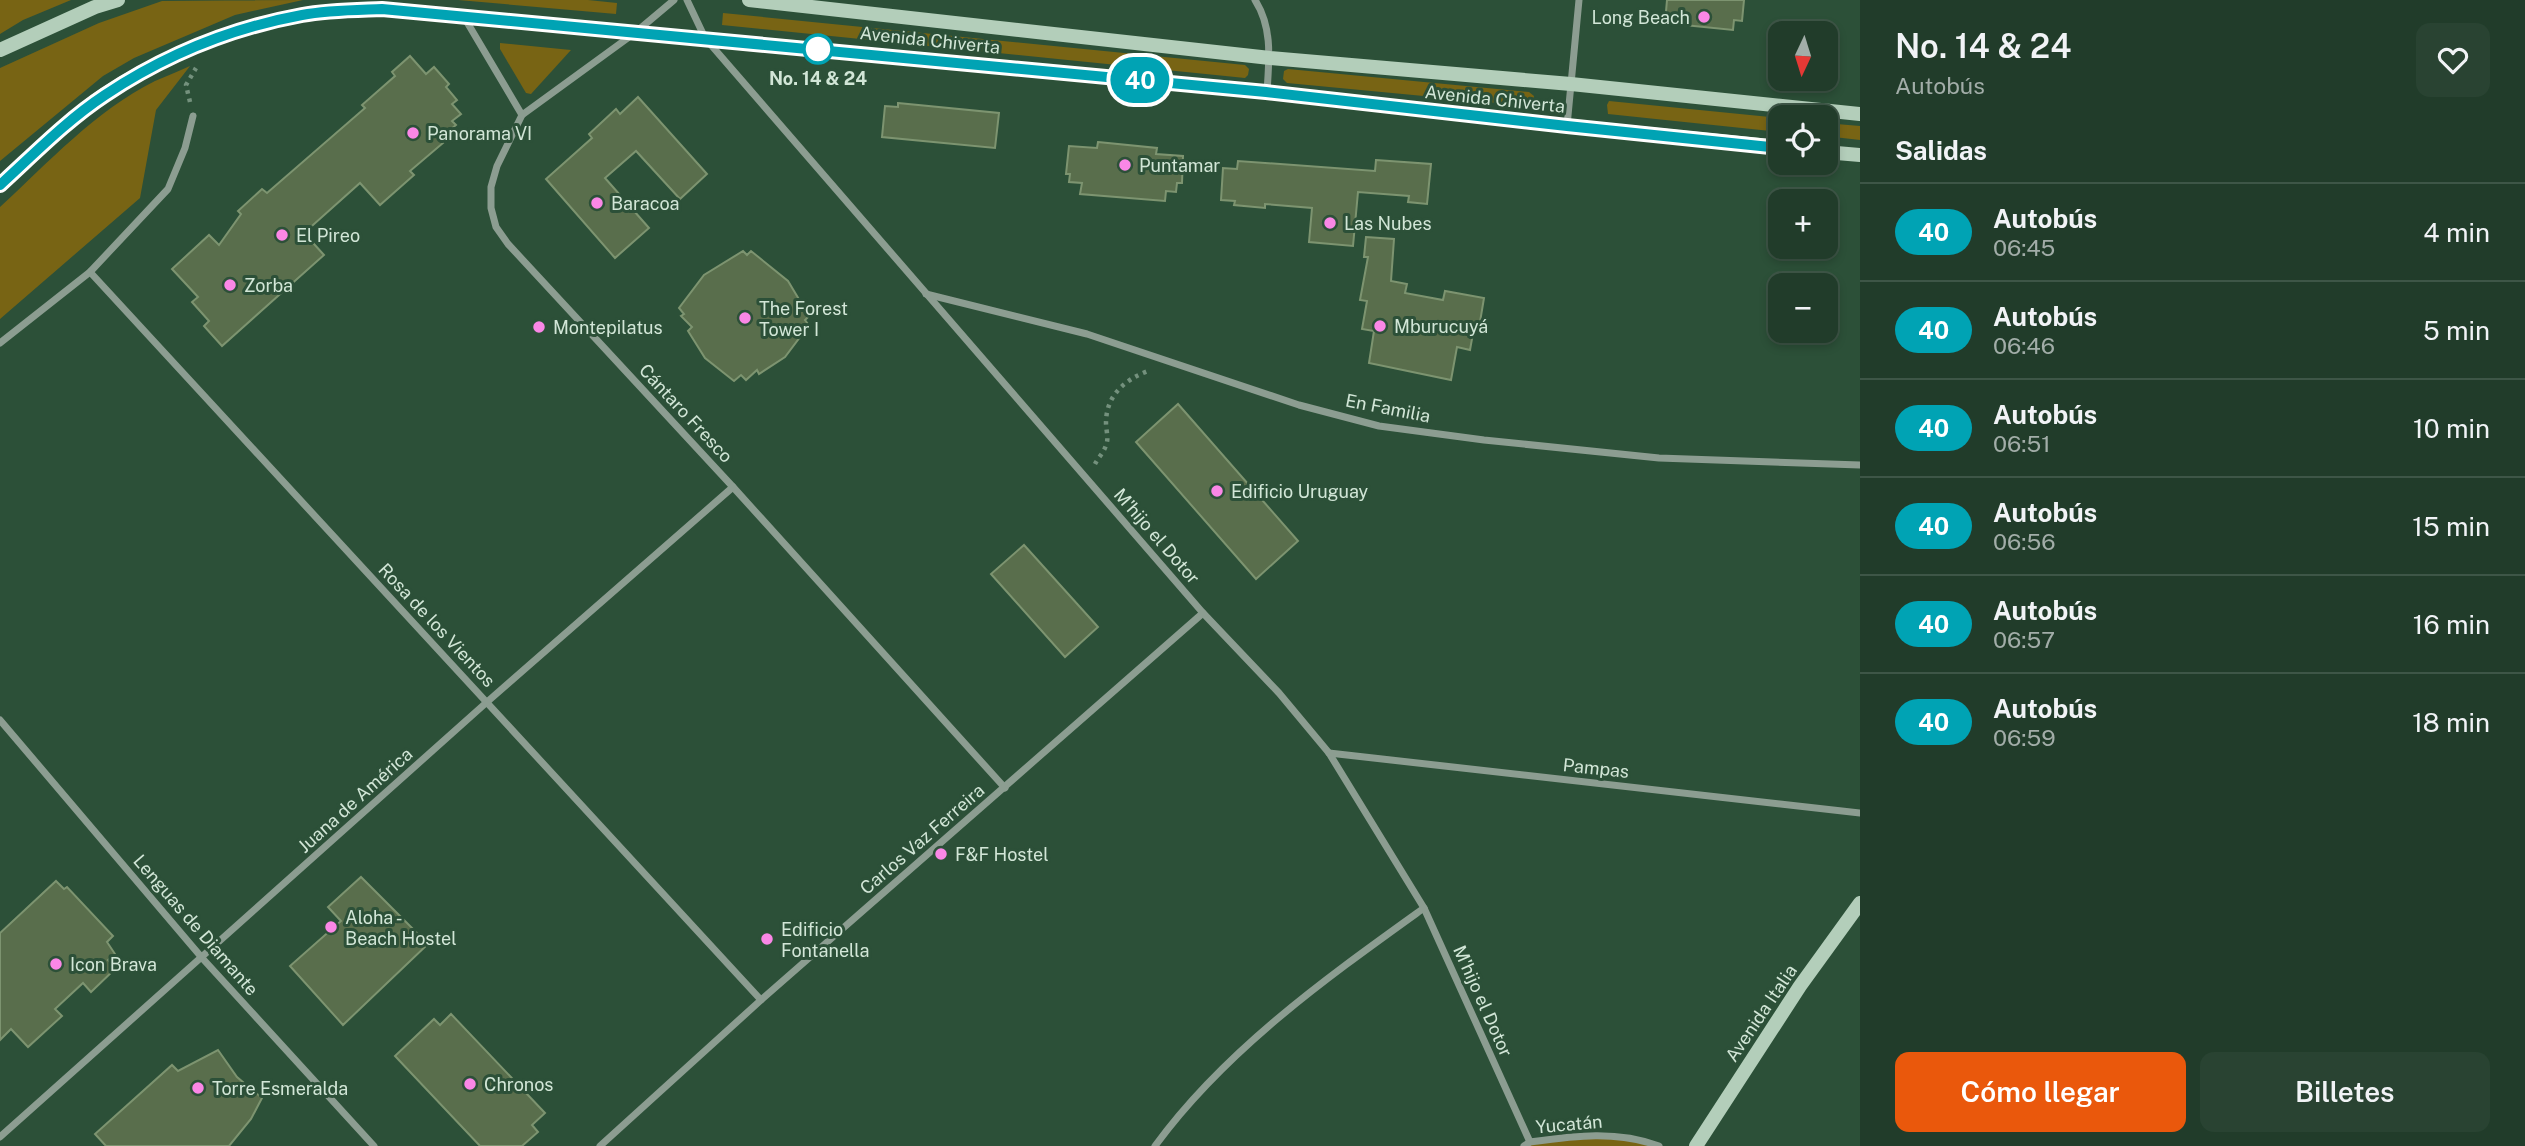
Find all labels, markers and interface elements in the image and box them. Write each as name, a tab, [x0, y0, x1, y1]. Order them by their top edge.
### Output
place label: Long Beach	[1592, 7, 1690, 28]
marker: Long Beach	[1696, 9, 1712, 25]
north arrow	[1768, 21, 1838, 91]
map controls	[1768, 21, 1838, 343]
street label: Avenida Chiverta	[859, 22, 1001, 58]
button: heart	[2416, 23, 2490, 97]
text: No. 14 & 24	[1895, 27, 2071, 65]
marker: No. 14 & 24	[803, 34, 833, 64]
line badge: 40	[1108, 57, 1172, 103]
text: 40	[1124, 66, 1156, 94]
place label: No. 14 & 24	[769, 68, 867, 89]
text: Autobús	[1895, 72, 1985, 99]
street label: Avenida Chiverta	[1424, 81, 1566, 117]
button: locate	[1768, 105, 1838, 175]
place label: Panorama VI	[427, 123, 532, 144]
marker: Panorama VI	[405, 125, 421, 141]
text: Salidas	[1895, 135, 1987, 166]
place label: Puntamar	[1139, 155, 1220, 176]
marker: Puntamar	[1117, 157, 1133, 173]
button: +	[1768, 189, 1838, 259]
place label: Baracoa	[611, 193, 679, 214]
marker: Baracoa	[589, 195, 605, 211]
text: Autobús	[1993, 203, 2097, 234]
place label: Las Nubes	[1344, 213, 1432, 234]
marker: Las Nubes	[1322, 215, 1338, 231]
text: 4 min	[2423, 217, 2490, 248]
text: 40	[1918, 218, 1949, 246]
place label: El Pireo	[296, 225, 360, 246]
marker: El Pireo	[274, 227, 290, 243]
text: 06:45	[1993, 234, 2055, 261]
button: −	[1768, 273, 1838, 343]
place label: Zorba	[244, 275, 293, 296]
marker: Zorba	[222, 277, 238, 293]
place label: The Forest Tower I	[759, 298, 848, 340]
text: Autobús	[1993, 301, 2097, 332]
marker: The Forest Tower I	[737, 310, 753, 326]
text: 5 min	[2423, 315, 2490, 346]
place label: Mburucuyá	[1394, 316, 1488, 337]
text: 40	[1918, 316, 1949, 344]
place label: Montepilatus	[553, 317, 663, 338]
marker: Mburucuyá	[1372, 318, 1388, 334]
marker: Montepilatus	[531, 319, 547, 335]
text: 06:46	[1993, 332, 2055, 359]
street label: Cántaro Fresco	[635, 359, 737, 467]
street label: En Familia	[1344, 389, 1432, 427]
text: Autobús	[1993, 399, 2097, 430]
text: 10 min	[2413, 413, 2490, 444]
text: 40	[1918, 414, 1949, 442]
text: 06:51	[1993, 430, 2051, 457]
place label: Edificio Uruguay	[1231, 481, 1369, 502]
marker: Edificio Uruguay	[1209, 483, 1225, 499]
street label: M'hijo el Dotor	[1110, 484, 1204, 588]
text: Autobús	[1993, 497, 2097, 528]
text: 15 min	[2412, 511, 2490, 542]
text: 40	[1918, 512, 1949, 540]
text: 06:56	[1993, 528, 2055, 555]
street label: Rosa de los Vientos	[374, 559, 500, 691]
text: Autobús	[1993, 595, 2097, 626]
text: 16 min	[2413, 609, 2490, 640]
text: 40	[1918, 610, 1949, 638]
text: 06:57	[1993, 626, 2055, 653]
text: Autobús	[1993, 693, 2097, 724]
text: 18 min	[2412, 707, 2490, 738]
text: 40	[1918, 708, 1949, 736]
text: 06:59	[1993, 724, 2056, 751]
street label: Juana de América	[293, 743, 417, 857]
street label: Pampas	[1562, 754, 1630, 782]
street label: Carlos Vaz Ferreira	[856, 779, 988, 899]
place label: F&F Hostel	[955, 844, 1049, 865]
marker: F&F Hostel	[933, 846, 949, 862]
street label: Lenguas de Diamante	[129, 850, 263, 1000]
place label: Aloha - Beach Hostel	[345, 907, 457, 949]
marker: Aloha - Beach Hostel	[323, 919, 339, 935]
place label: Edificio Fontanella	[781, 919, 870, 961]
marker: Edificio Fontanella	[759, 931, 775, 947]
street label: M'hijo el Dotor	[1449, 942, 1517, 1060]
place label: Icon Brava	[70, 954, 157, 975]
marker: Icon Brava	[48, 956, 64, 972]
street label: Avenida Italia	[1721, 961, 1801, 1065]
button: Cómo llegar	[1895, 1052, 2186, 1132]
button: Billetes	[2200, 1052, 2490, 1132]
place label: Chronos	[484, 1074, 553, 1095]
marker: Chronos	[462, 1076, 478, 1092]
place label: Torre Esmeralda	[212, 1078, 348, 1099]
marker: Torre Esmeralda	[190, 1080, 206, 1096]
street label: Yucatán	[1535, 1111, 1603, 1137]

